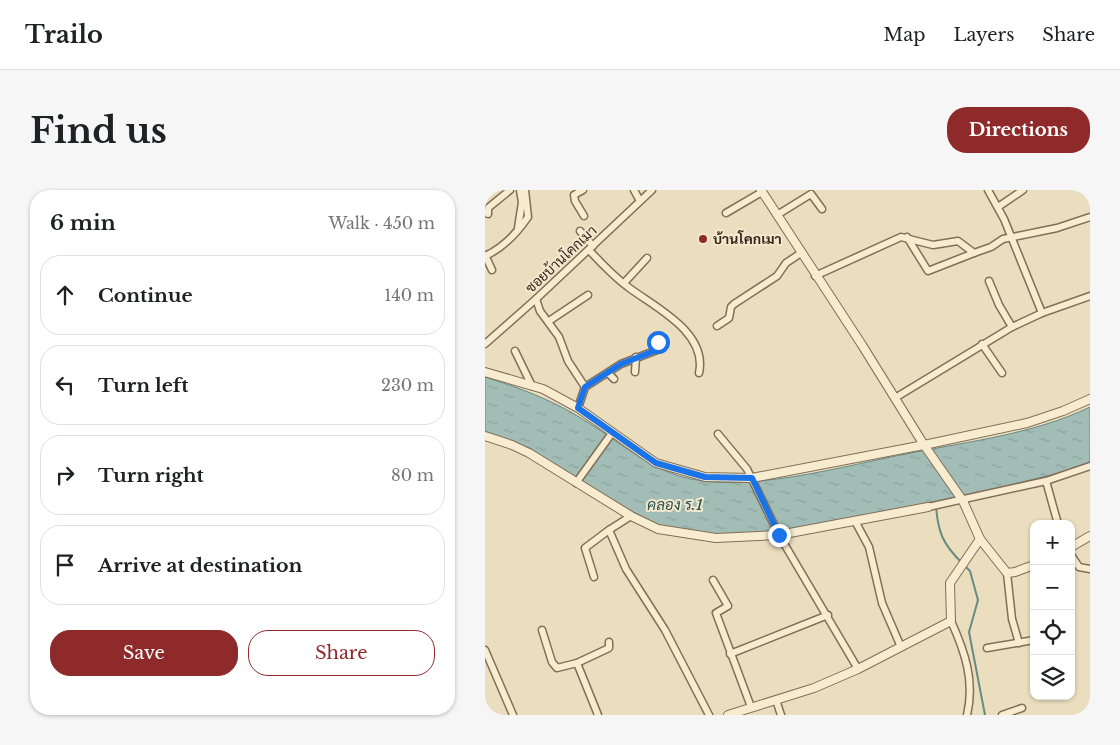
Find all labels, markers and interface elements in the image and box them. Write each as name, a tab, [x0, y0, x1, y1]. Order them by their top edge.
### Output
text: Trailo	[25, 20, 103, 49]
text: Map	[884, 24, 925, 46]
text: Layers	[953, 24, 1014, 46]
text: Share	[1042, 24, 1095, 46]
button: Directions	[947, 107, 1090, 153]
text: Find us	[30, 109, 167, 152]
text: 6 min	[50, 210, 116, 236]
text: Walk · 450 m	[329, 213, 435, 233]
street label: ซอยบ้านโคกเมา	[522, 221, 600, 297]
place label: บ้านโคกเมา	[713, 230, 782, 248]
marker: บ้านโคกเมา	[697, 233, 709, 245]
icon: ahead	[51, 281, 79, 309]
text: Continue	[98, 284, 193, 307]
text: 140 m	[384, 285, 434, 305]
route start	[647, 331, 670, 354]
icon: left	[51, 371, 79, 399]
text: Turn left	[98, 374, 189, 397]
text: 230 m	[381, 375, 434, 395]
icon: right	[51, 461, 79, 489]
text: Turn right	[98, 464, 204, 487]
text: 80 m	[391, 465, 434, 485]
water label: คลอง ร.1	[647, 495, 703, 514]
map controls	[1030, 520, 1075, 700]
button: +	[1030, 520, 1075, 565]
route end	[768, 524, 791, 547]
icon: arrive	[51, 551, 79, 579]
text: Arrive at destination	[98, 554, 302, 577]
button: −	[1030, 565, 1075, 610]
button: locate	[1030, 610, 1075, 655]
button: Save	[50, 630, 238, 676]
button: Share	[248, 630, 435, 676]
button: layers	[1030, 655, 1075, 700]

